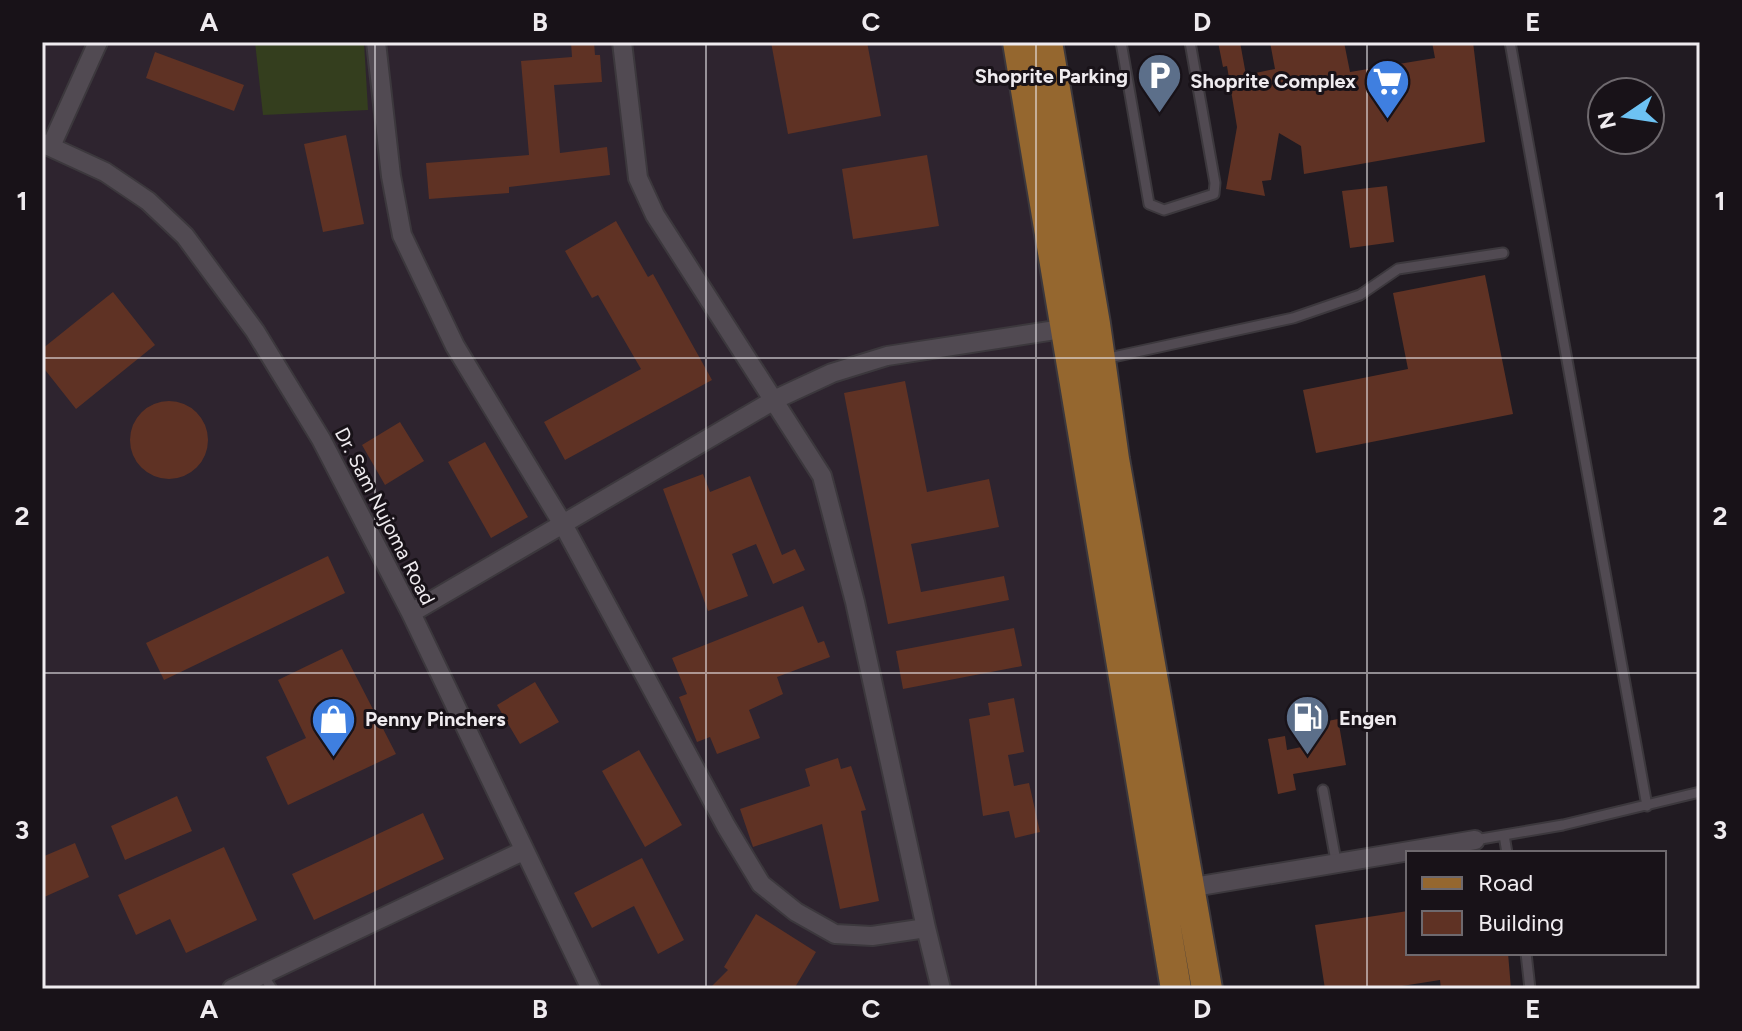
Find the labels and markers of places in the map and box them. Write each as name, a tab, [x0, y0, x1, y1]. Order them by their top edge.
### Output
parking icon: Shoprite Parking	[1135, 52, 1183, 115]
supermarket icon: Shoprite Complex	[1363, 57, 1411, 120]
place label: Shoprite Parking	[975, 64, 1128, 88]
place label: Shoprite Complex	[1190, 69, 1356, 93]
fuel station icon: Engen	[1284, 694, 1332, 757]
shop icon: Penny Pinchers	[310, 695, 358, 758]
place label: Engen	[1339, 706, 1397, 730]
place label: Penny Pinchers	[365, 707, 506, 731]

